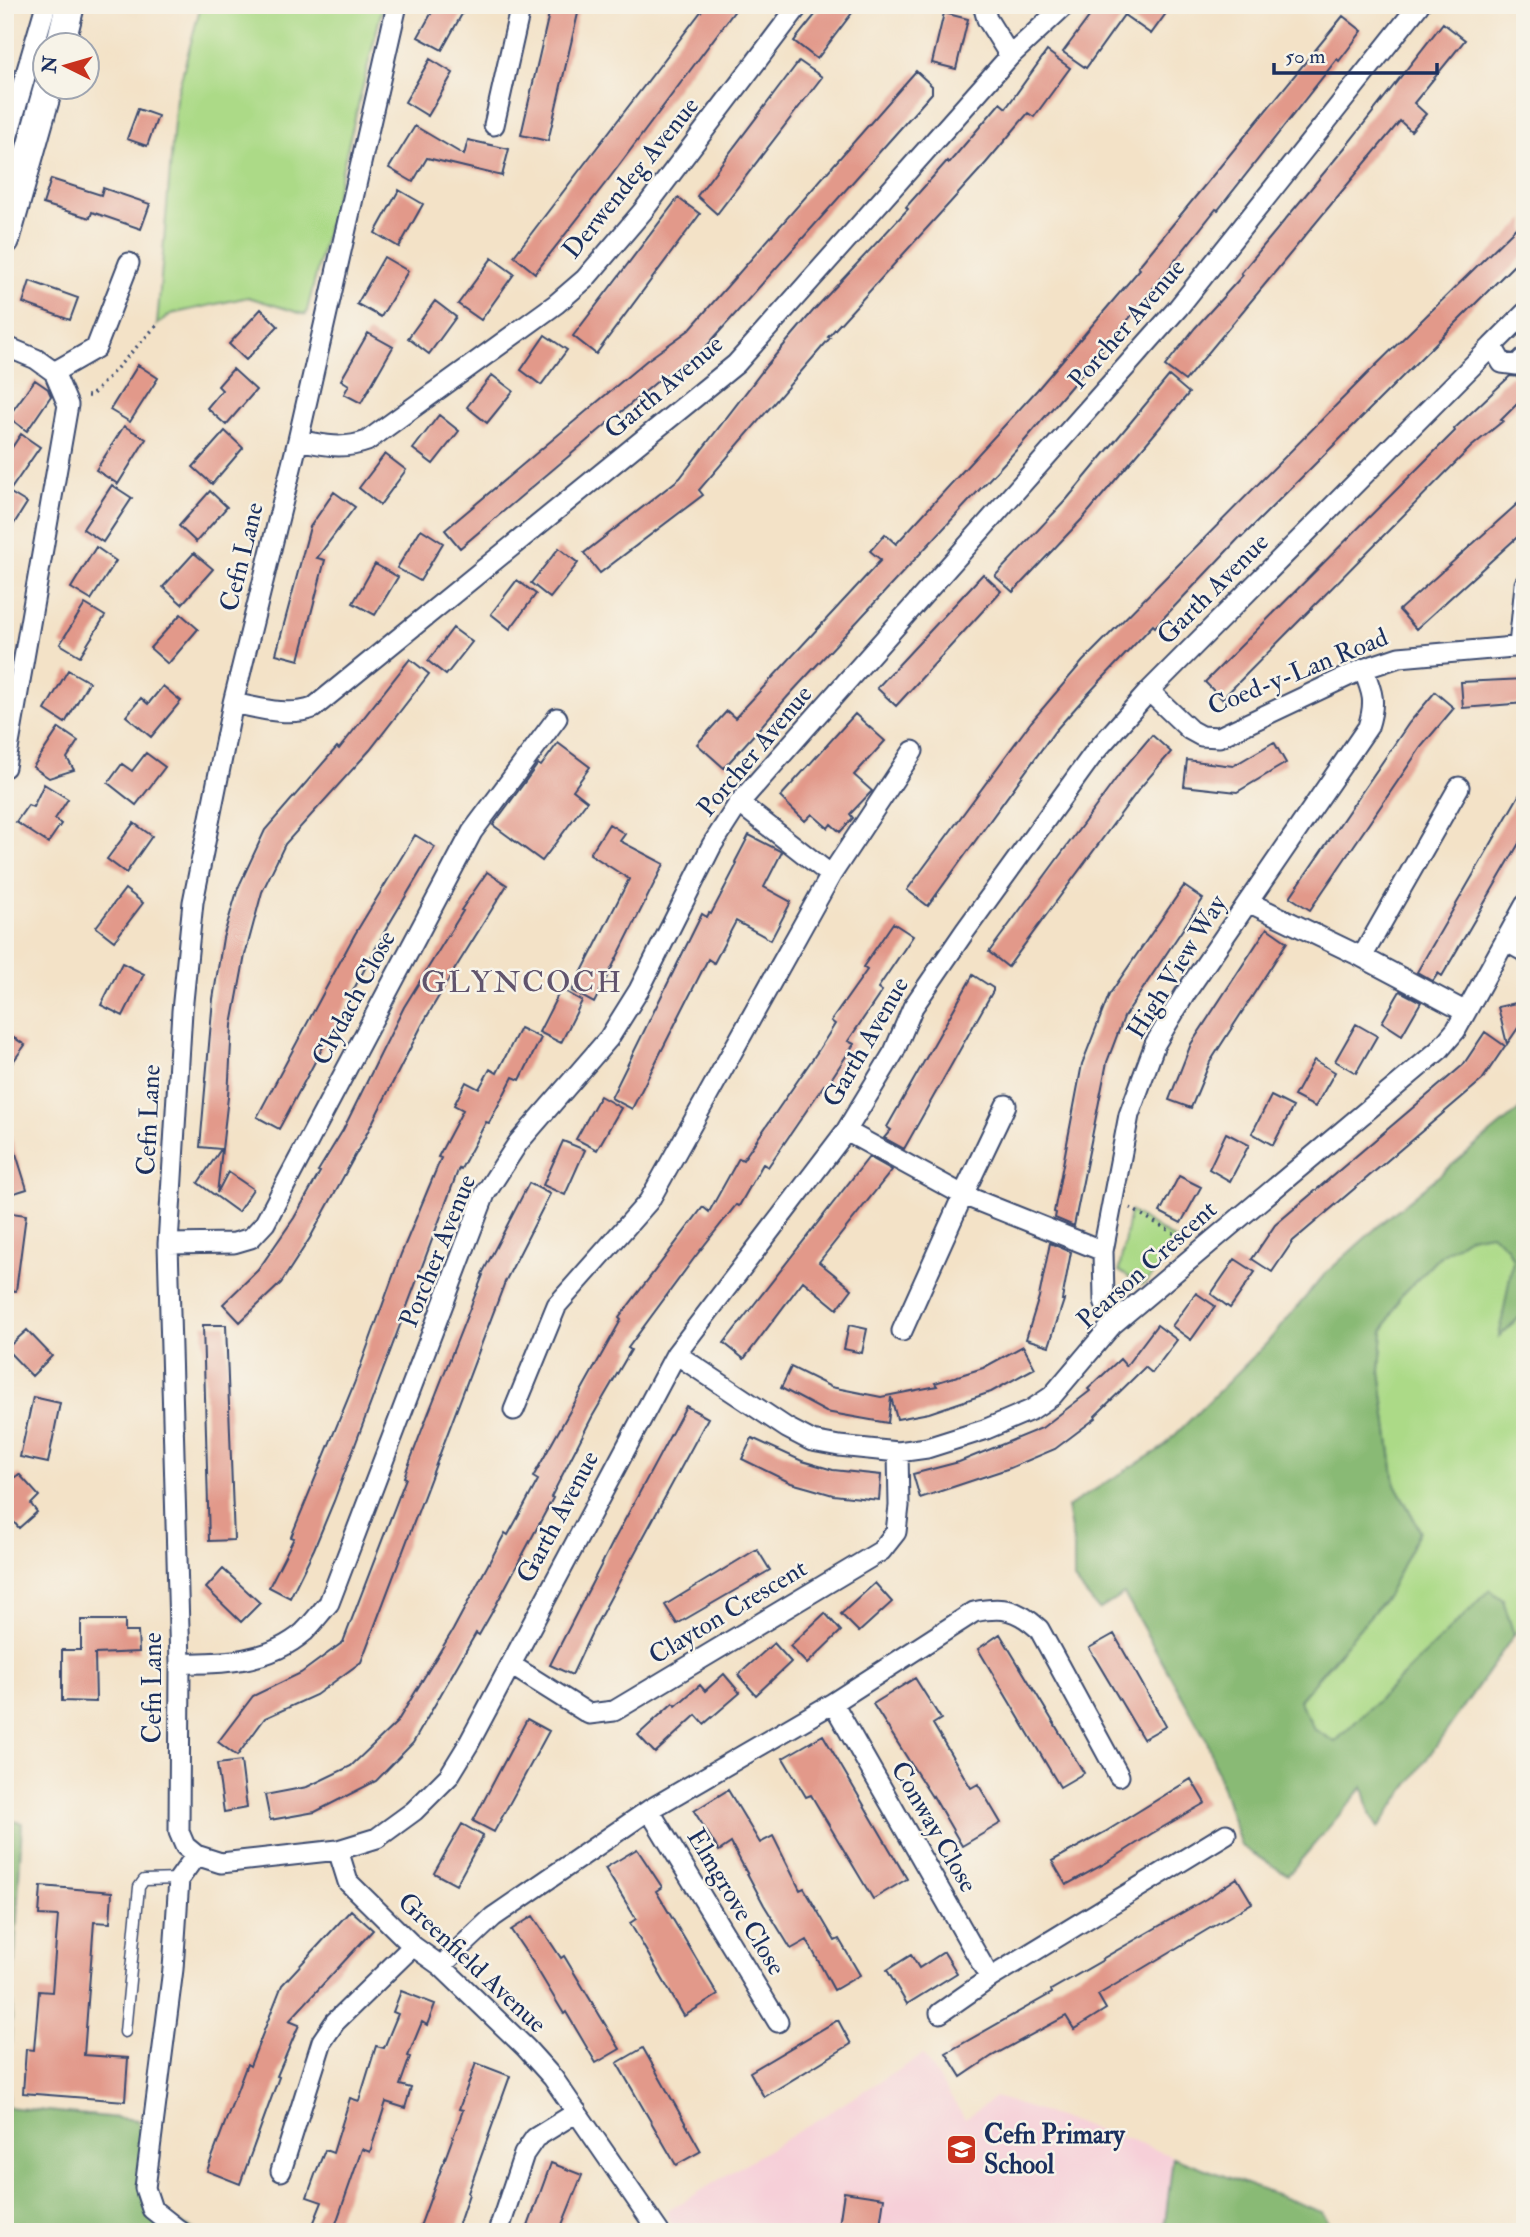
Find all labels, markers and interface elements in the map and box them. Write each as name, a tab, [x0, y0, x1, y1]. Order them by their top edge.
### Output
north arrow	[32, 32, 102, 102]
scale bar	[1274, 32, 1437, 76]
text: 50 m	[1285, 43, 1326, 70]
text: N	[37, 54, 63, 75]
street label: Derwendeg Avenue	[556, 91, 706, 265]
street label: Porcher Avenue	[1062, 252, 1192, 396]
street label: Garth Avenue	[598, 328, 730, 446]
street label: Cefn Lane	[213, 499, 271, 615]
street label: Garth Avenue	[1150, 526, 1276, 652]
street label: Coed-y-Lan Road	[1203, 621, 1393, 723]
street label: Porcher Avenue	[691, 679, 819, 823]
street label: High View Way	[1120, 889, 1234, 1045]
street label: Clydach Close	[305, 925, 403, 1071]
district label: GLYNCOCH	[421, 964, 623, 1001]
street label: Garth Avenue	[816, 971, 916, 1113]
street label: Cefn Lane	[130, 1064, 168, 1176]
street label: Porcher Avenue	[393, 1170, 483, 1332]
street label: Pearson Crescent	[1070, 1194, 1224, 1336]
street label: Garth Avenue	[510, 1445, 606, 1589]
street label: Clayton Crescent	[643, 1552, 813, 1672]
street label: Cefn Lane	[137, 1632, 169, 1744]
street label: Conway Close	[884, 1756, 984, 1898]
street label: Elmgrove Close	[680, 1823, 792, 1981]
street label: Greenfield Avenue	[391, 1886, 553, 2040]
place label: Cefn Primary School	[984, 2119, 1126, 2181]
school or university icon: Cefn Primary School	[944, 2133, 978, 2167]

